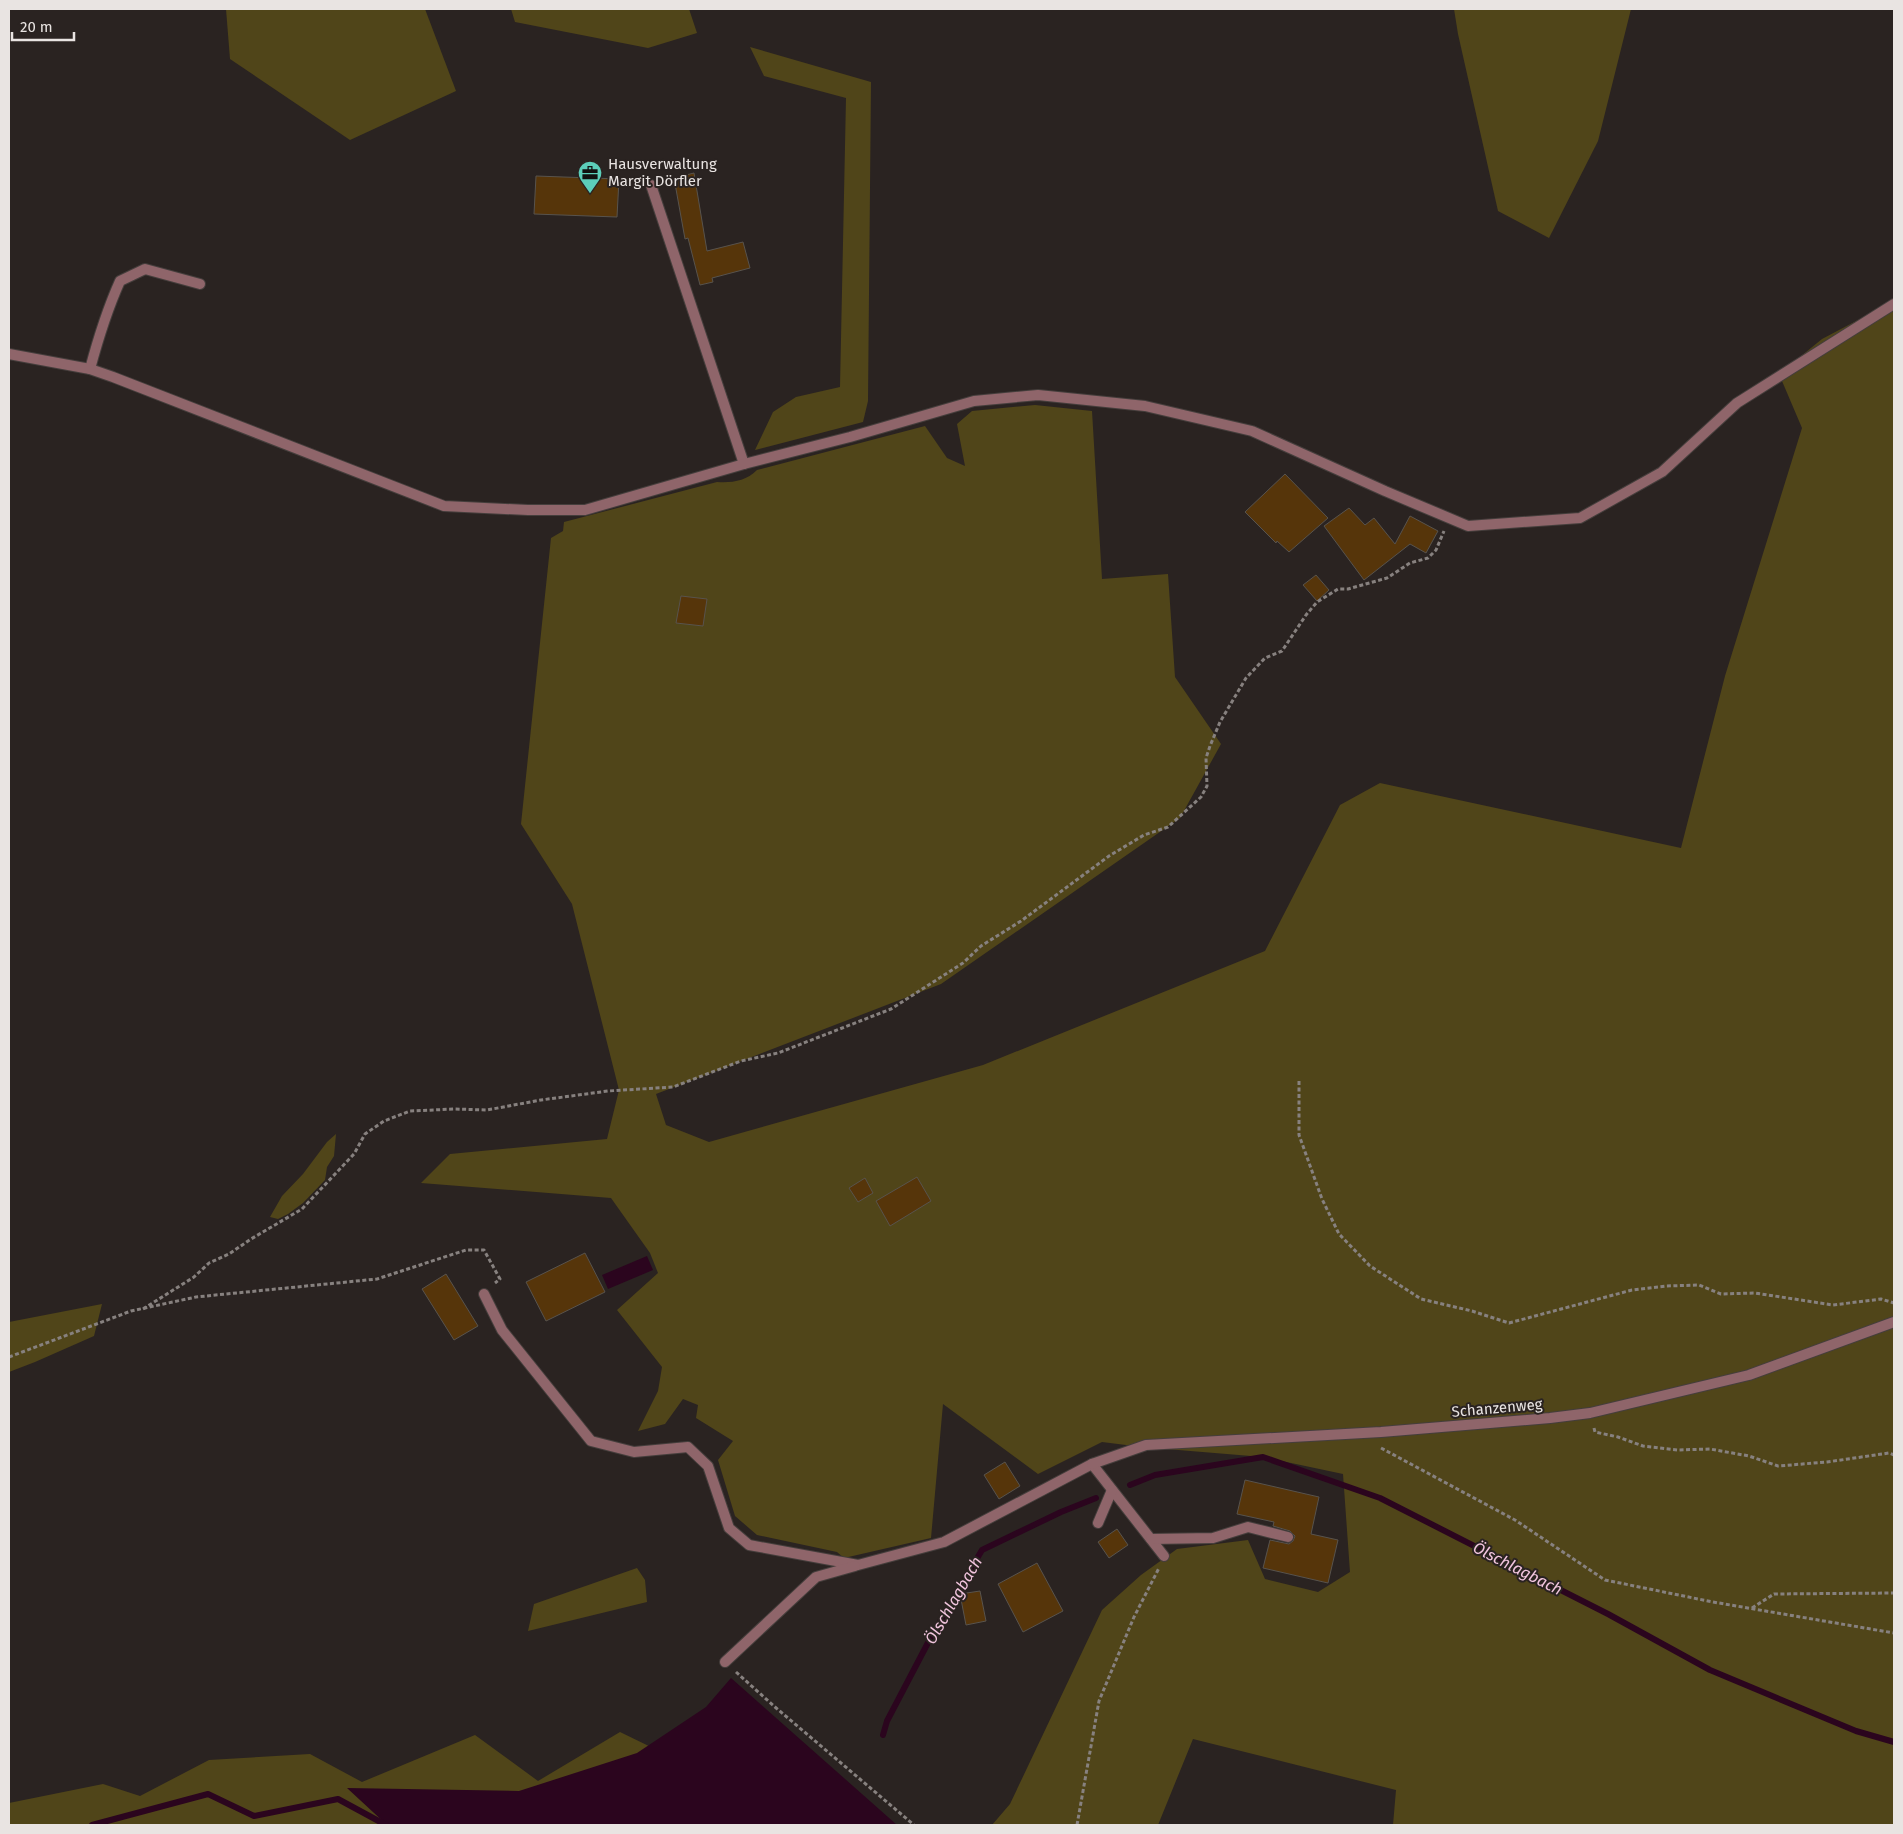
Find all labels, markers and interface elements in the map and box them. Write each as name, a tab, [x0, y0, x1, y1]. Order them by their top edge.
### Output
scale bar	[12, 10, 75, 42]
text: 20 m	[20, 18, 53, 36]
place label: Hausverwaltung Margit Dörfler	[608, 155, 717, 190]
office icon: Hausverwaltung Margit Dörfler	[577, 160, 603, 194]
street label: Schanzenweg	[1451, 1395, 1543, 1421]
water label: Ölschlagbach	[1470, 1538, 1566, 1599]
water label: Ölschlagbach	[921, 1553, 986, 1647]

